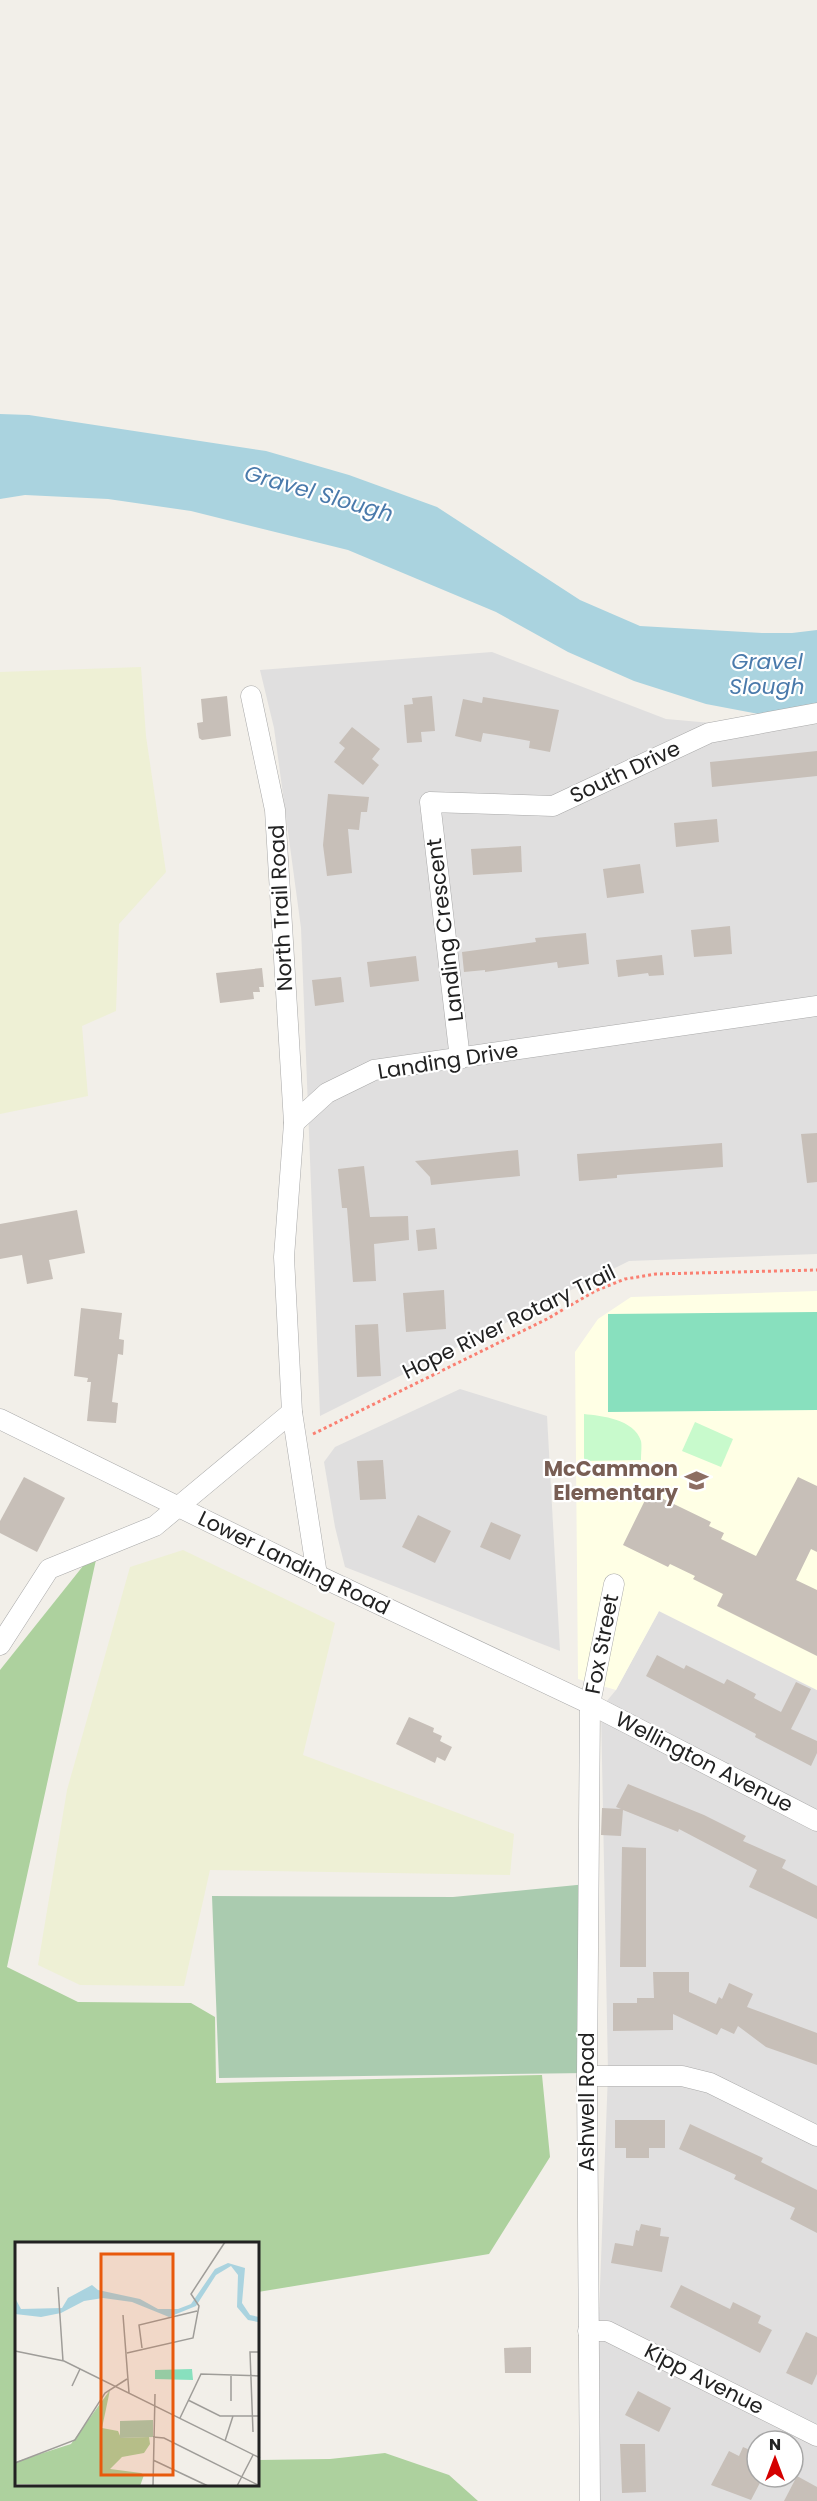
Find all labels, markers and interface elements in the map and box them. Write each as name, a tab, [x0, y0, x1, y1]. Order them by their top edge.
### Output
water label: Gravel Slough	[241, 457, 397, 530]
water label: Gravel Slough	[729, 646, 805, 702]
street label: South Drive	[565, 733, 685, 810]
street label: North Trail Road	[262, 824, 299, 992]
street label: Landing Crescent	[419, 837, 470, 1023]
street label: Landing Drive	[376, 1035, 520, 1086]
street label: Hope River Rotary Trail	[397, 1257, 620, 1386]
place label: McCammon Elementary	[544, 1454, 679, 1507]
school or university icon: McCammon Elementary	[683, 1468, 709, 1494]
street label: Lower Landing Road	[193, 1503, 395, 1622]
street label: Fox Street	[578, 1591, 625, 1696]
street label: Wellington Avenue	[610, 1704, 798, 1819]
street label: Ashwell Road	[572, 2032, 601, 2172]
inset map	[15, 2242, 260, 2486]
street label: Kipp Avenue	[639, 2336, 769, 2421]
north arrow	[745, 2429, 805, 2489]
text: N	[769, 2433, 781, 2456]

